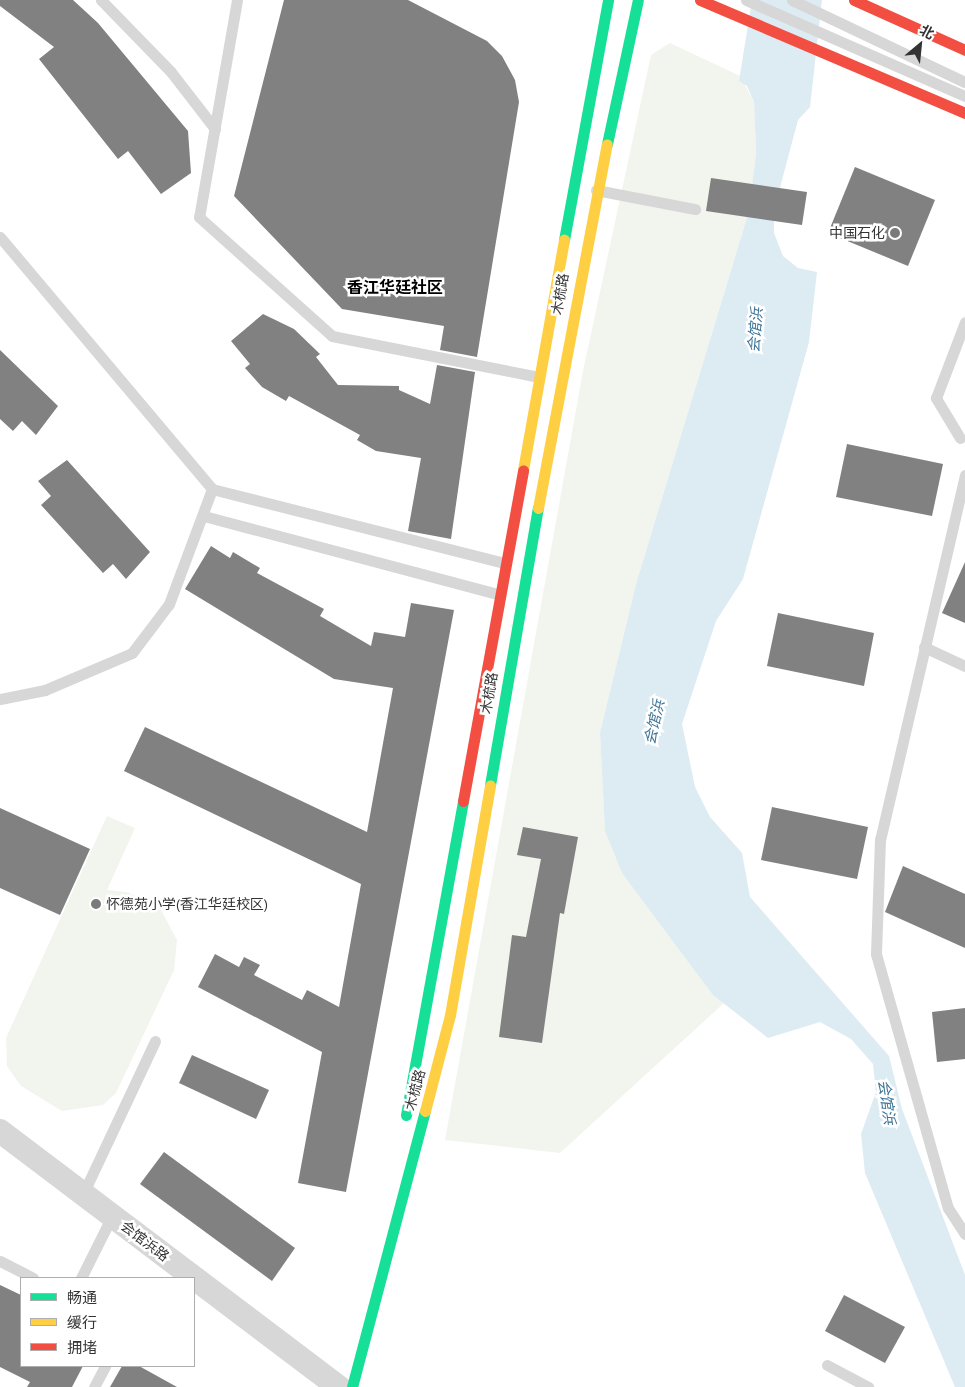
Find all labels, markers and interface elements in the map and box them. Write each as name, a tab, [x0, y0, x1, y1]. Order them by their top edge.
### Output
north arrow	[895, 20, 945, 70]
text: 北	[917, 21, 937, 43]
place label: 中国石化	[829, 225, 885, 241]
marker: 中国石化	[889, 227, 901, 239]
street label: 木梳路	[548, 272, 572, 316]
district label: 香江华廷社区	[347, 277, 443, 297]
water label: 会馆浜	[744, 307, 766, 353]
street label: 木梳路	[477, 671, 501, 715]
water label: 会馆浜	[640, 698, 668, 746]
place label: 怀德苑小学(香江华廷校区)	[106, 896, 268, 912]
marker: 怀德苑小学(香江华廷校区)	[90, 898, 102, 910]
street label: 木梳路	[401, 1068, 429, 1112]
water label: 会馆浜	[875, 1078, 899, 1126]
street label: 会馆浜路	[118, 1217, 172, 1265]
legend	[20, 1277, 195, 1367]
text: 畅通	[67, 1288, 97, 1307]
text: 缓行	[67, 1313, 97, 1332]
text: 拥堵	[67, 1338, 97, 1357]

